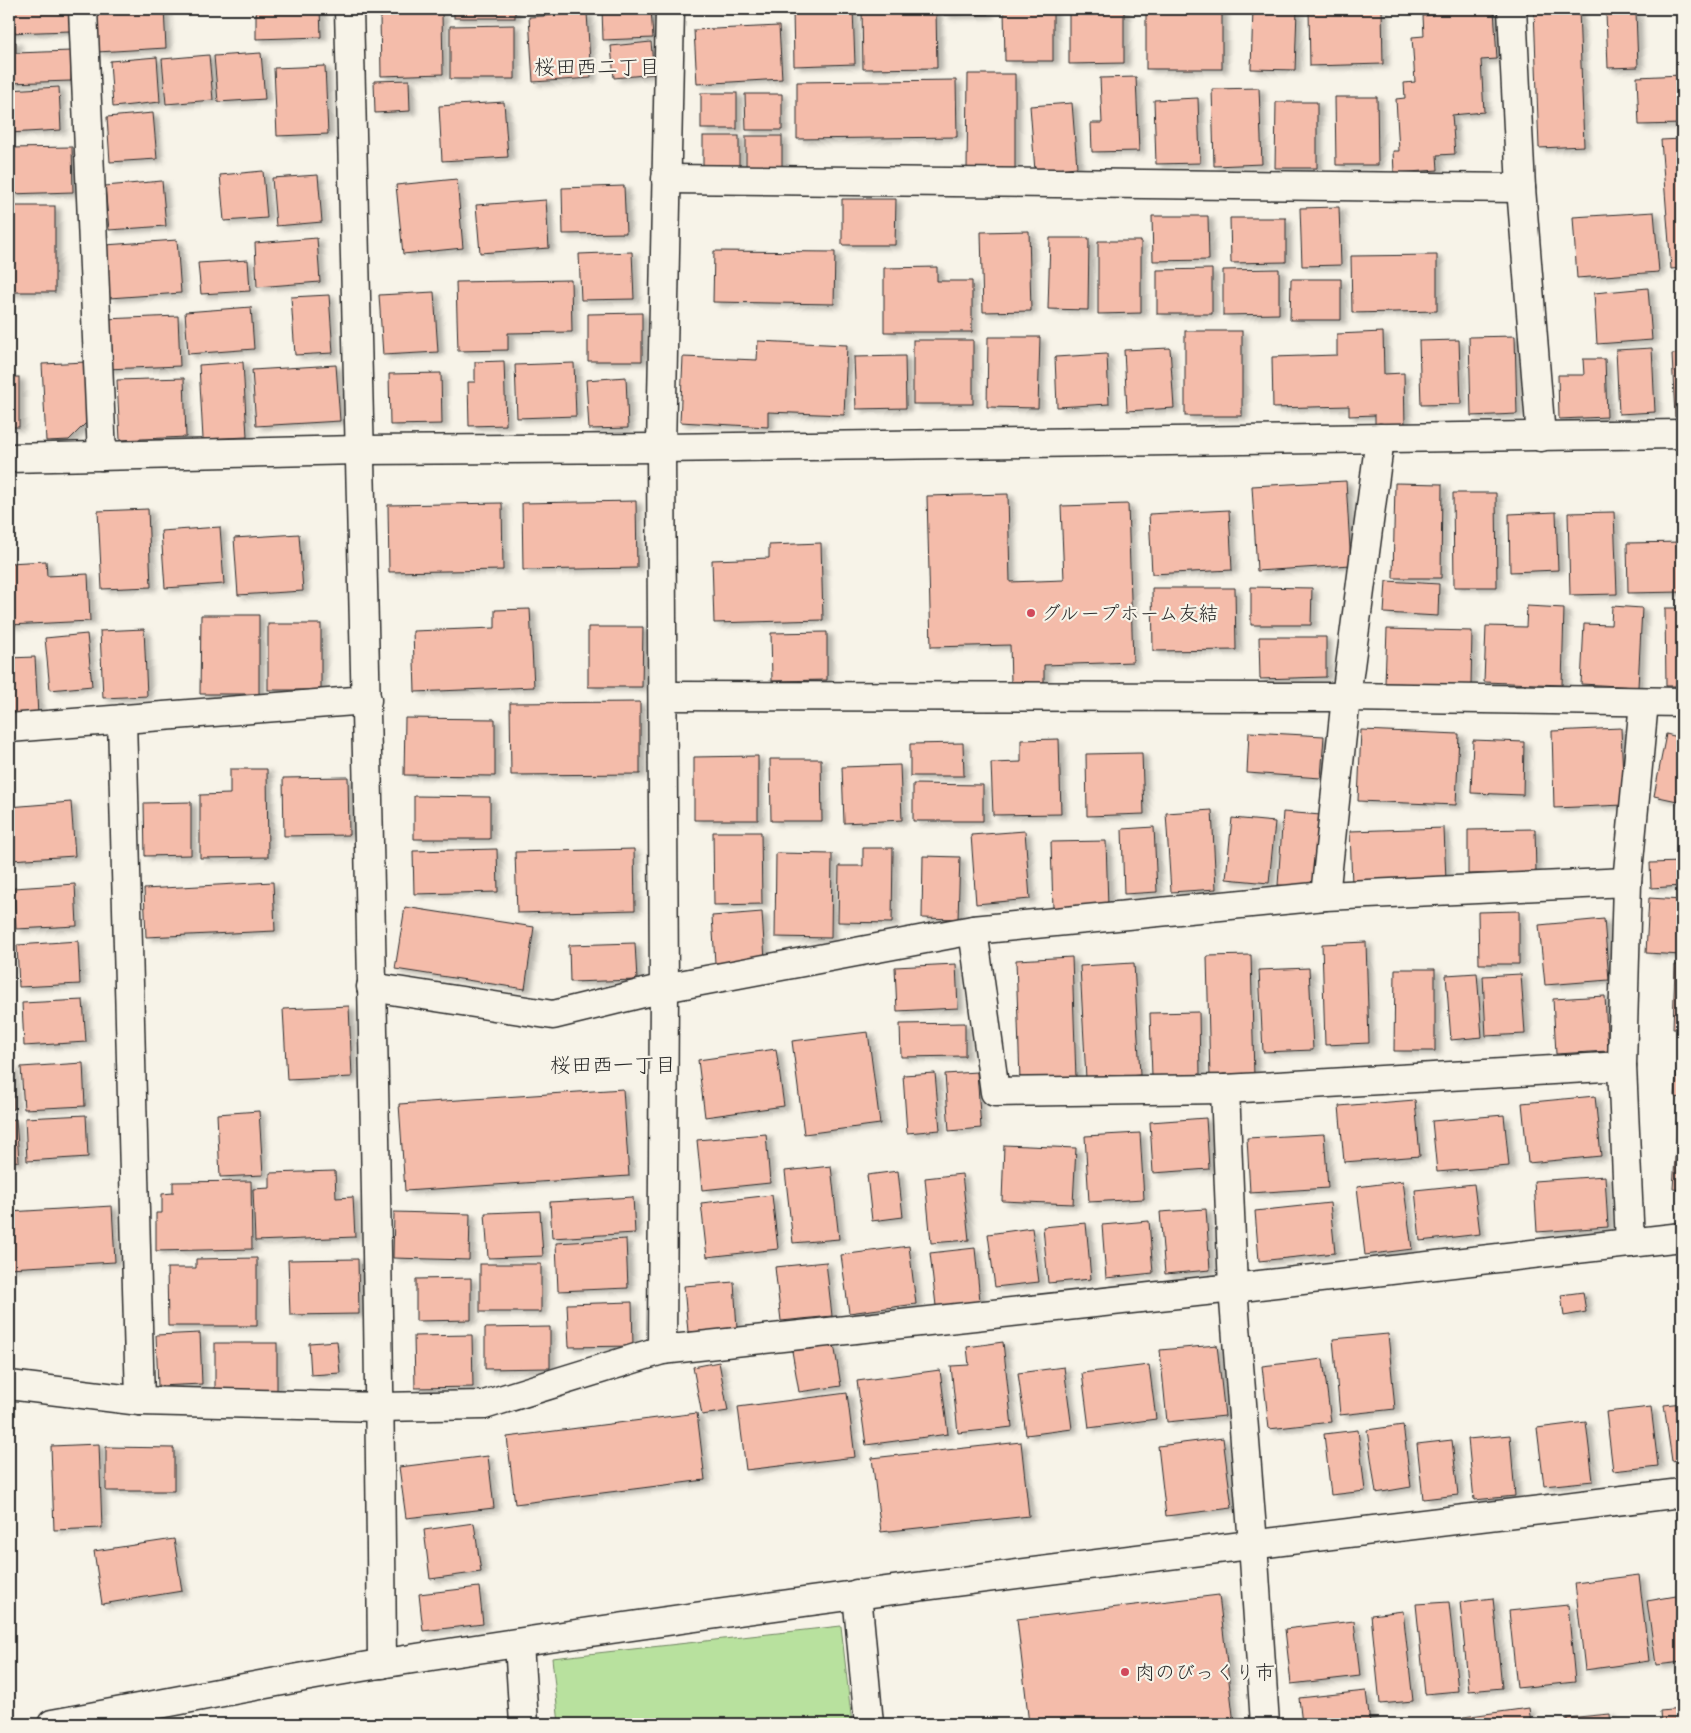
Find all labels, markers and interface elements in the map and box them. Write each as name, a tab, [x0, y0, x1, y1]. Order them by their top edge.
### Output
district label: 桜田西二丁目	[534, 54, 660, 80]
place label: グループホーム友結	[1041, 601, 1219, 626]
marker: グループホーム友結	[1025, 607, 1037, 619]
district label: 桜田西一丁目	[550, 1052, 676, 1078]
place label: 肉のびっくり市	[1135, 1660, 1275, 1685]
marker: 肉のびっくり市	[1119, 1666, 1131, 1678]

